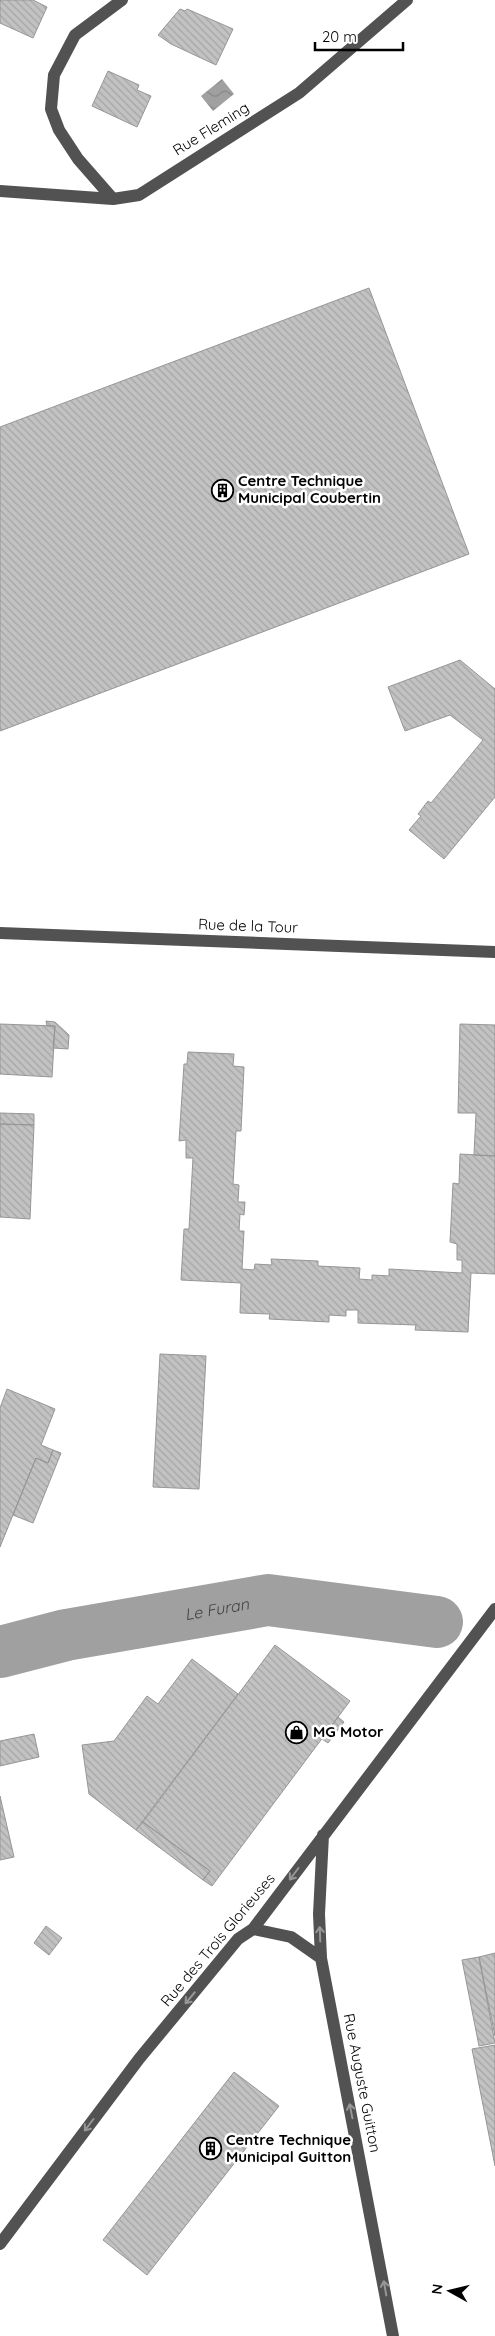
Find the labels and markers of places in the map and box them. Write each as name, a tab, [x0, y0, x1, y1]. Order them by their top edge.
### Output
place label: Centre Technique Municipal Coubertin	[238, 471, 381, 507]
building icon: Centre Technique Municipal Coubertin	[210, 478, 234, 502]
shop icon: MG Motor	[285, 1720, 309, 1744]
place label: MG Motor	[313, 1722, 384, 1741]
place label: Centre Technique Municipal Guitton	[226, 2130, 351, 2166]
building icon: Centre Technique Municipal Guitton	[198, 2137, 222, 2161]

